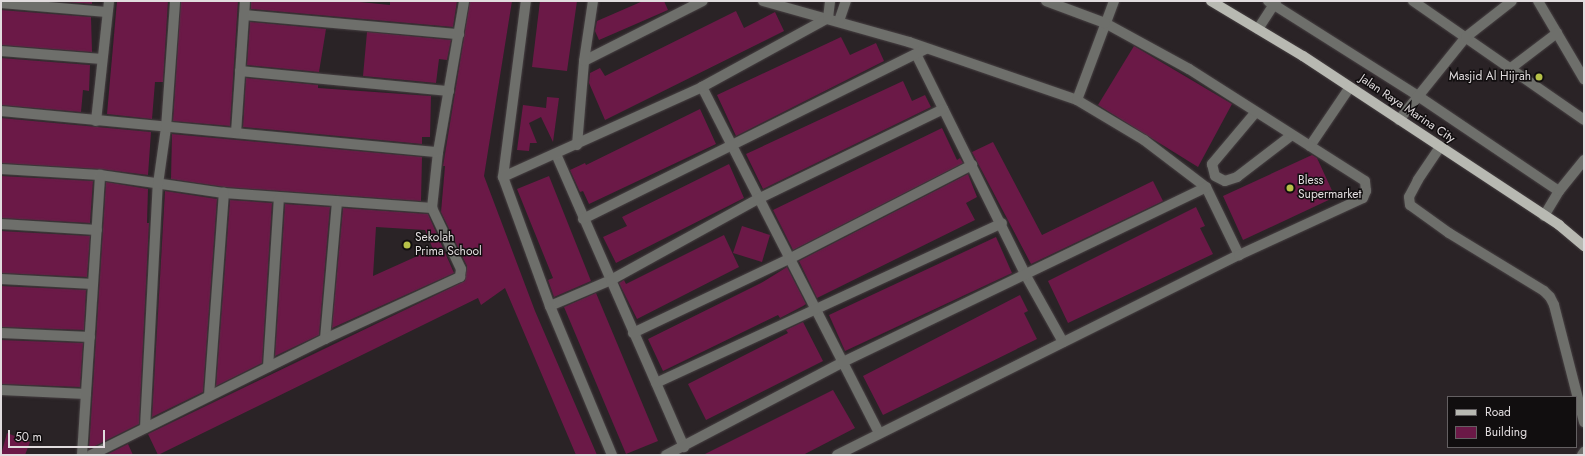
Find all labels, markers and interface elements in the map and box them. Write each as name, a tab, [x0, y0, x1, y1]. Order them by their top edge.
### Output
place label: Masjid Al Hijrah	[1449, 70, 1531, 84]
street label: Jalan Raya Marina City	[1357, 72, 1457, 146]
marker: Masjid Al Hijrah	[1534, 72, 1544, 82]
place label: Bless Supermarket	[1298, 174, 1361, 202]
marker: Bless Supermarket	[1285, 183, 1295, 193]
place label: Sekolah Prima School	[415, 231, 482, 259]
marker: Sekolah Prima School	[402, 240, 412, 250]
legend	[1447, 396, 1577, 448]
text: Road	[1485, 403, 1511, 421]
scale bar	[10, 422, 107, 448]
text: Building	[1485, 423, 1527, 441]
text: 50 m	[15, 428, 42, 446]

